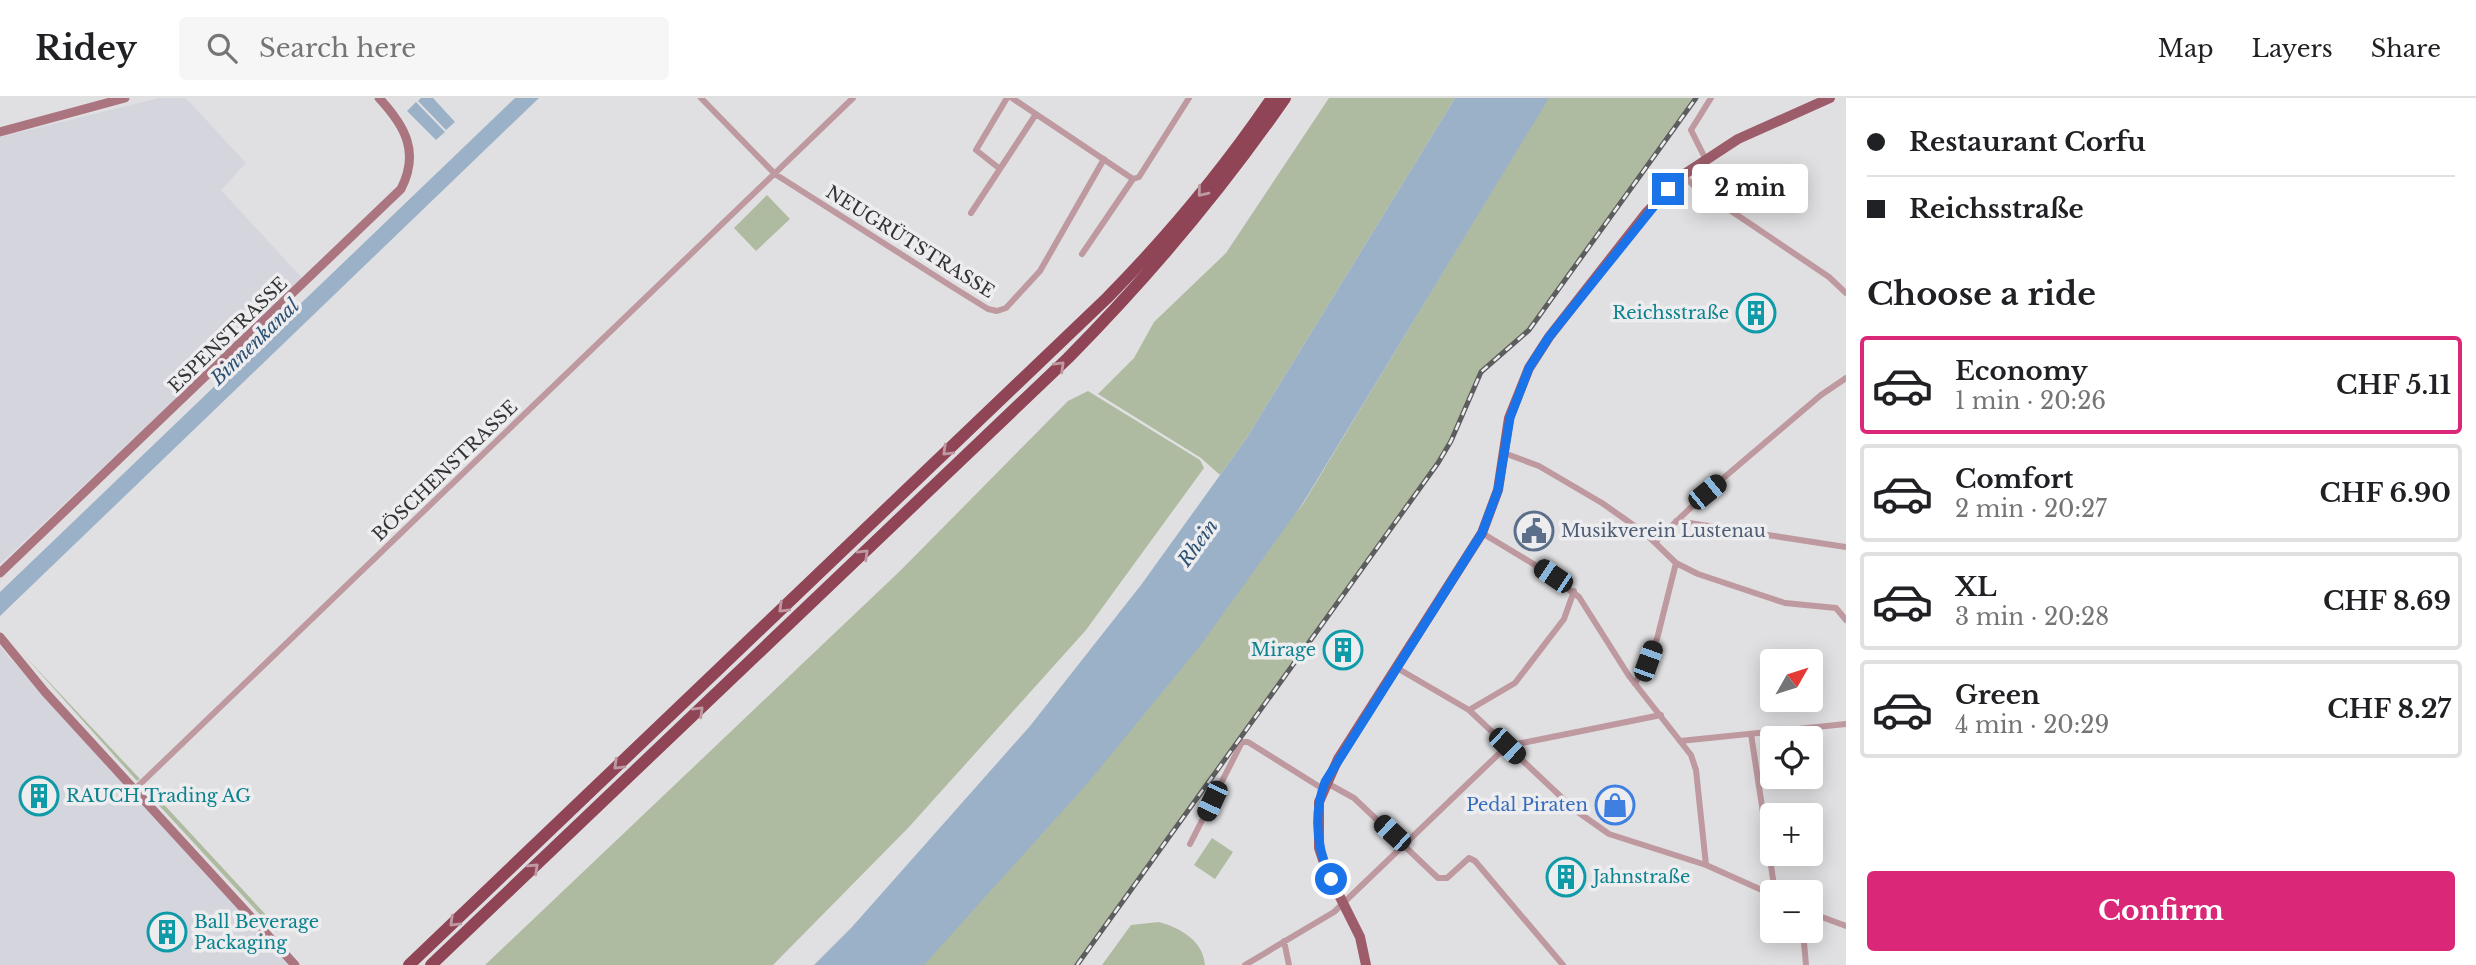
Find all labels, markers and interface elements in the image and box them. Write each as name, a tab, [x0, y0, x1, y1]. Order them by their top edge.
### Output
search box	[179, 17, 669, 80]
text: Ridey	[35, 28, 137, 69]
icon: search	[203, 29, 241, 67]
text: Search here	[259, 32, 416, 64]
text: Map	[2158, 34, 2214, 63]
text: Layers	[2252, 34, 2333, 63]
text: Share	[2371, 34, 2441, 63]
text: Restaurant Corfu	[1909, 126, 2146, 158]
callout: 2 min	[1692, 164, 1808, 214]
route end	[1652, 173, 1684, 205]
text: 2 min	[1714, 174, 1786, 202]
street label: NEUGRÜTSTRASSE	[822, 180, 999, 303]
one-way arrow	[1198, 184, 1210, 197]
text: Reichsstraße	[1909, 193, 2084, 225]
street label: ESPENSTRASSE	[164, 273, 292, 397]
text: Choose a ride	[1867, 274, 2096, 314]
building icon: Reichsstraße	[1735, 292, 1777, 334]
water label: Binnenkanal	[205, 294, 304, 390]
place label: Reichsstraße	[1612, 302, 1729, 324]
icon: car	[1871, 354, 1934, 417]
text: Economy	[1955, 355, 2088, 387]
one-way arrow	[1052, 362, 1065, 375]
text: CHF 5.11	[2336, 369, 2451, 401]
text: 1 min · 20:26	[1955, 387, 2106, 415]
street label: BÖSCHENSTRASSE	[367, 395, 522, 546]
one-way arrow	[943, 442, 956, 455]
icon: car	[1871, 462, 1934, 525]
text: Comfort	[1955, 463, 2073, 495]
car	[1685, 471, 1730, 513]
text: CHF 6.90	[2320, 477, 2451, 509]
text: 2 min · 20:27	[1955, 495, 2107, 523]
public building icon: Musikverein Lustenau	[1513, 510, 1555, 552]
water label: Rhein	[1173, 515, 1223, 572]
place label: Musikverein Lustenau	[1561, 520, 1766, 542]
one-way arrow	[856, 550, 869, 563]
car	[1530, 556, 1577, 596]
icon: car	[1871, 570, 1934, 633]
text: XL	[1955, 571, 1997, 603]
text: CHF 8.69	[2323, 585, 2451, 617]
one-way arrow	[778, 599, 791, 612]
text: 3 min · 20:28	[1955, 603, 2109, 631]
building icon: Mirage	[1322, 629, 1364, 671]
car	[1631, 638, 1666, 684]
place label: Mirage	[1251, 639, 1316, 661]
north arrow	[1760, 649, 1824, 712]
map controls	[1760, 649, 1823, 943]
icon: car	[1871, 678, 1934, 741]
text: Green	[1955, 679, 2040, 711]
text: CHF 8.27	[2327, 693, 2451, 725]
one-way arrow	[691, 706, 704, 719]
text: 4 min · 20:29	[1955, 711, 2109, 739]
car	[1485, 724, 1530, 768]
button: locate	[1760, 726, 1823, 789]
one-way arrow	[613, 756, 626, 769]
building icon: RAUCH Trading AG	[18, 775, 60, 817]
car	[1194, 778, 1231, 824]
shop icon: Pedal Piraten	[1594, 784, 1636, 826]
place label: RAUCH Trading AG	[66, 785, 251, 807]
place label: Pedal Piraten	[1466, 794, 1588, 816]
button: +	[1760, 803, 1823, 866]
car	[1370, 811, 1415, 855]
building icon: Jahnstraße	[1545, 856, 1587, 898]
one-way arrow	[526, 863, 539, 876]
route start	[1315, 863, 1347, 895]
place label: Jahnstraße	[1591, 866, 1690, 888]
button: Confirm	[1867, 871, 2455, 951]
button: −	[1760, 880, 1823, 943]
building icon: Ball Beverage Packaging	[146, 911, 188, 953]
place label: Ball Beverage Packaging	[194, 911, 319, 954]
one-way arrow	[449, 914, 462, 927]

